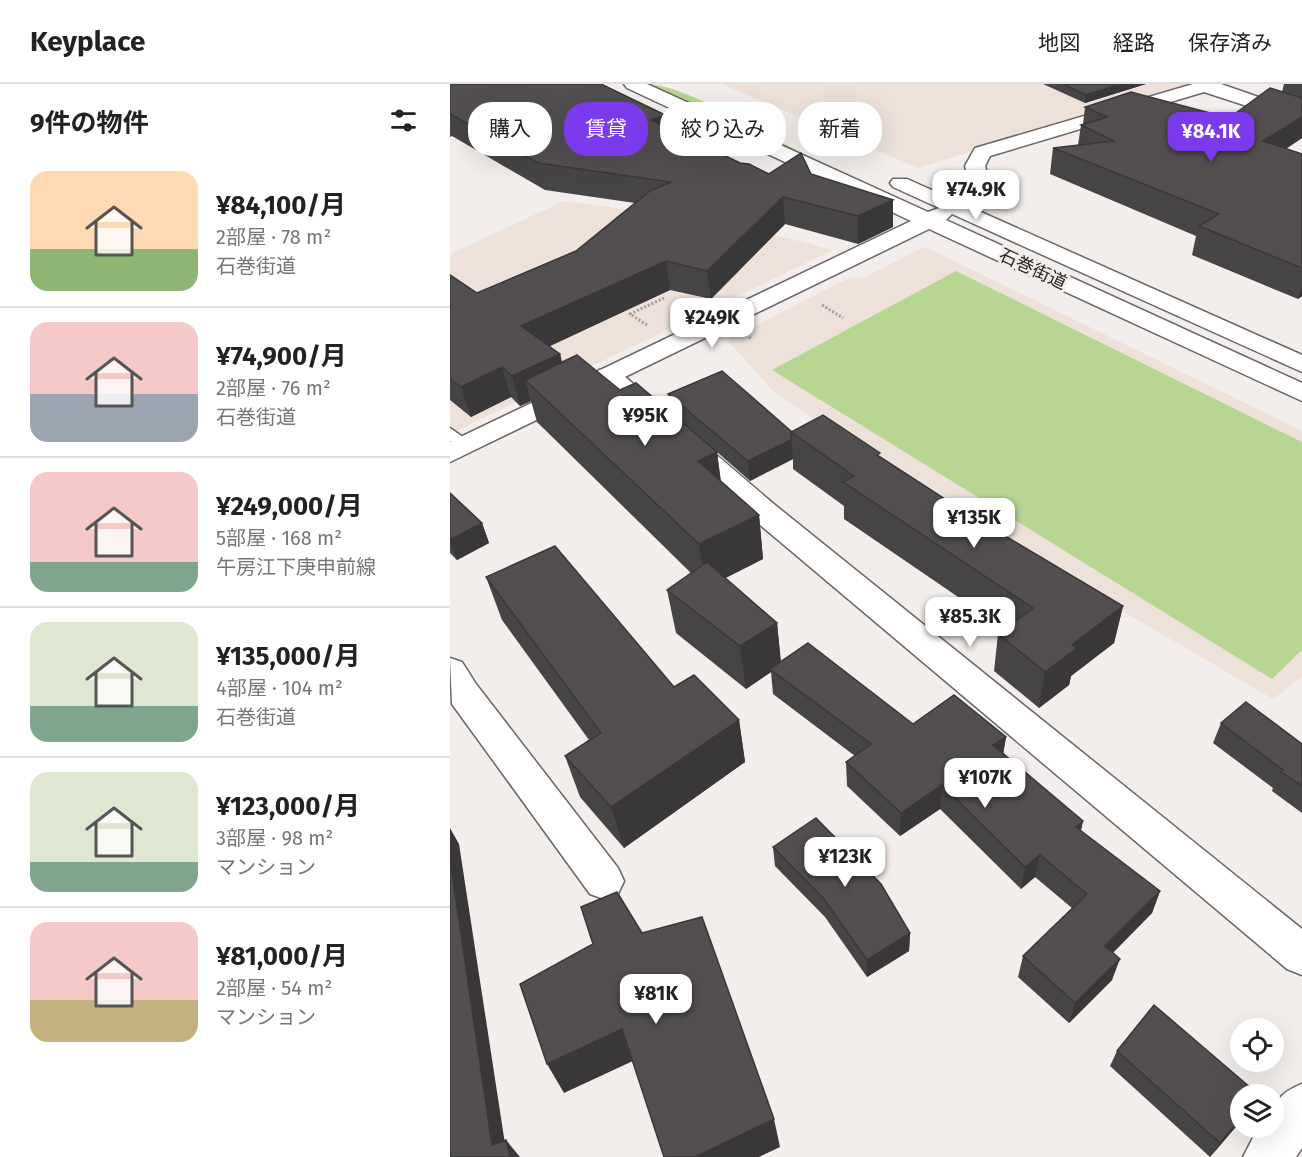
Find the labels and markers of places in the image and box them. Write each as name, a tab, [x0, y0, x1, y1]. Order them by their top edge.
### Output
pin: ¥84.1K	[1162, 112, 1260, 163]
pin: ¥74.9K	[927, 170, 1025, 221]
pin: ¥249K	[670, 298, 754, 349]
pin: ¥95K	[609, 396, 681, 447]
pin: ¥135K	[932, 498, 1016, 549]
pin: ¥85.3K	[921, 597, 1019, 648]
pin: ¥107K	[943, 758, 1027, 809]
pin: ¥123K	[803, 837, 887, 888]
pin: ¥81K	[620, 974, 692, 1025]

